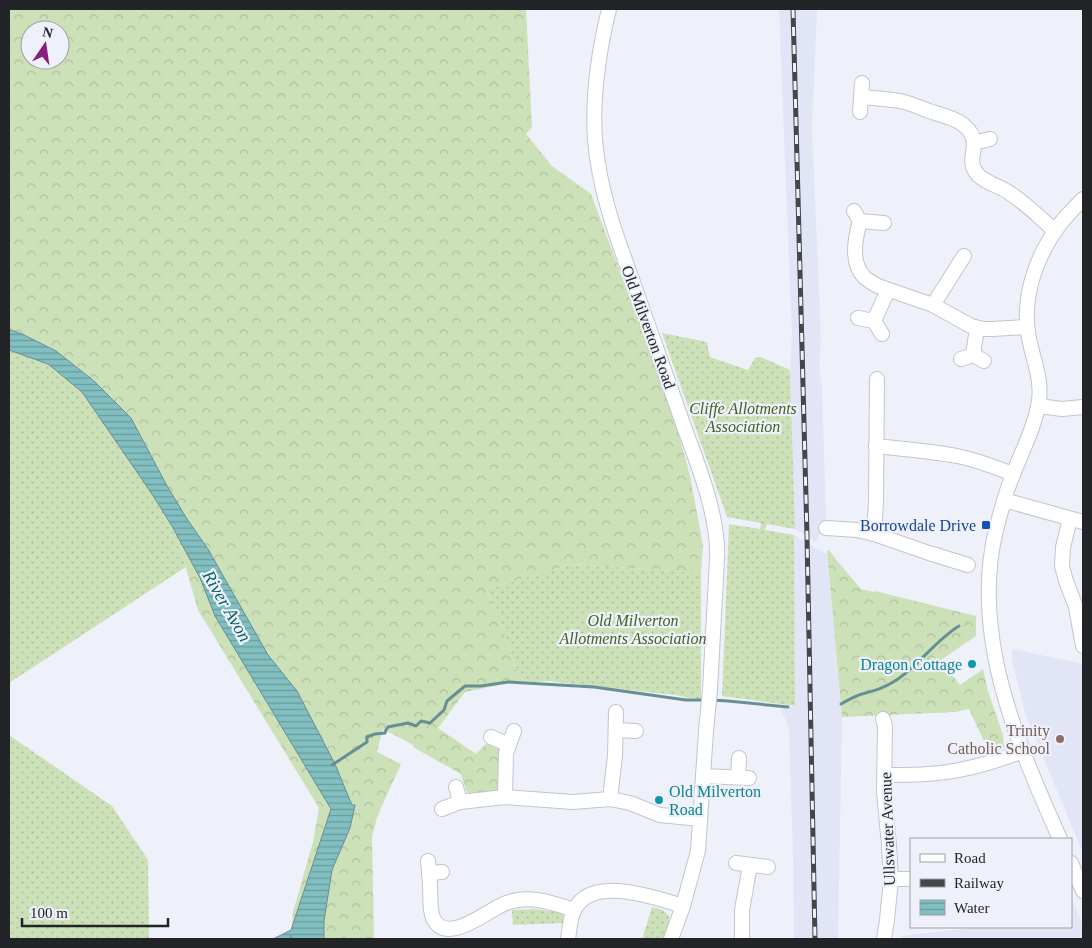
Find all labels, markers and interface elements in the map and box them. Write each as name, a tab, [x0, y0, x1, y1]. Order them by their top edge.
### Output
north arrow	[20, 20, 70, 70]
text: N	[41, 24, 54, 41]
street label: Old Milverton Road	[618, 263, 679, 391]
park label: Cliffe Allotments Association	[689, 400, 797, 435]
place label: Borrowdale Drive	[860, 517, 976, 534]
marker: Borrowdale Drive	[980, 519, 992, 531]
water label: River Avon	[198, 566, 255, 645]
park label: Old Milverton Allotments Association	[559, 612, 706, 647]
place label: Dragon Cottage	[860, 656, 962, 674]
marker: Dragon Cottage	[966, 658, 978, 670]
place label: Trinity Catholic School	[947, 722, 1051, 757]
marker: Trinity Catholic School	[1054, 733, 1066, 745]
street label: Ullswater Avenue	[877, 772, 898, 886]
place label: Old Milverton Road	[669, 783, 761, 818]
marker: Old Milverton Road	[653, 794, 665, 806]
legend	[910, 838, 1072, 928]
text: Road	[954, 850, 986, 866]
text: Railway	[954, 875, 1004, 891]
scale bar	[22, 896, 169, 928]
text: Water	[954, 900, 989, 916]
text: 100 m	[30, 905, 68, 921]

